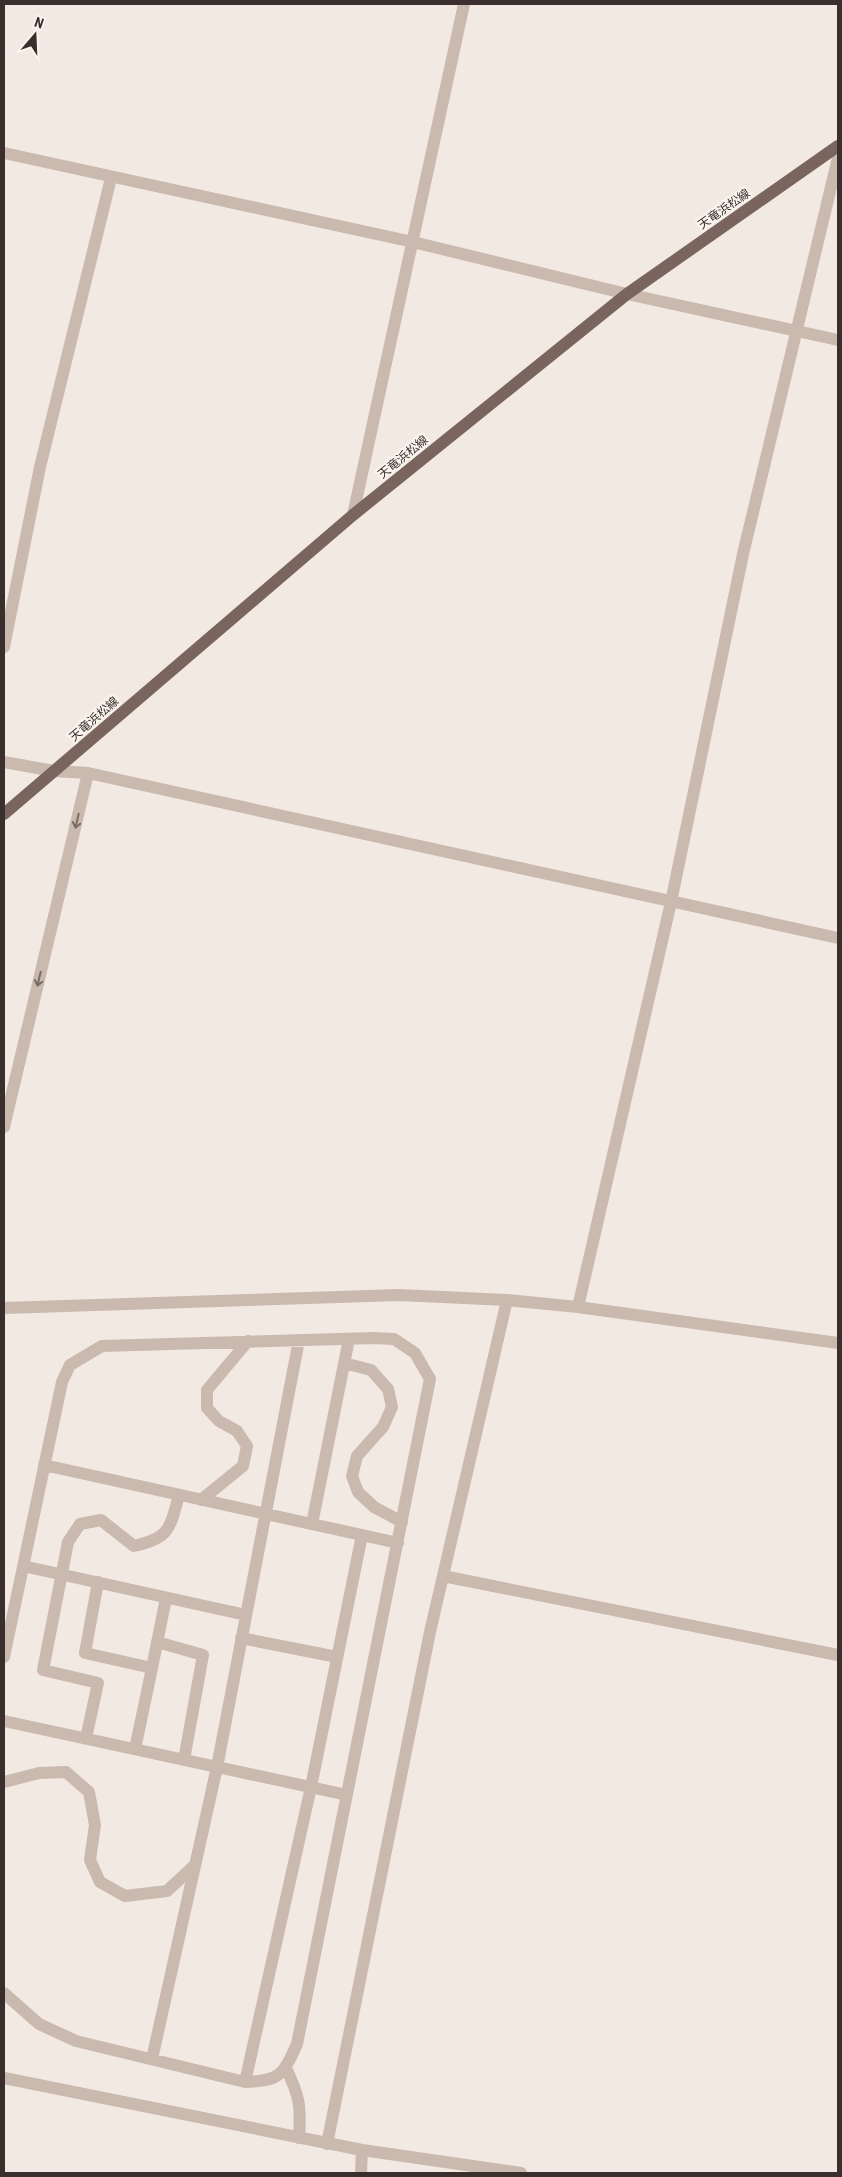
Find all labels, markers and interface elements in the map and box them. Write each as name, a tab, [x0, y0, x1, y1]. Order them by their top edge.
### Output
north arrow	[10, 10, 60, 60]
text: N	[33, 14, 46, 32]
street label: 天竜浜松線	[695, 186, 753, 232]
street label: 天竜浜松線	[375, 433, 431, 481]
street label: 天竜浜松線	[67, 694, 121, 744]
one-way arrow	[72, 812, 81, 828]
one-way arrow	[34, 970, 43, 986]

